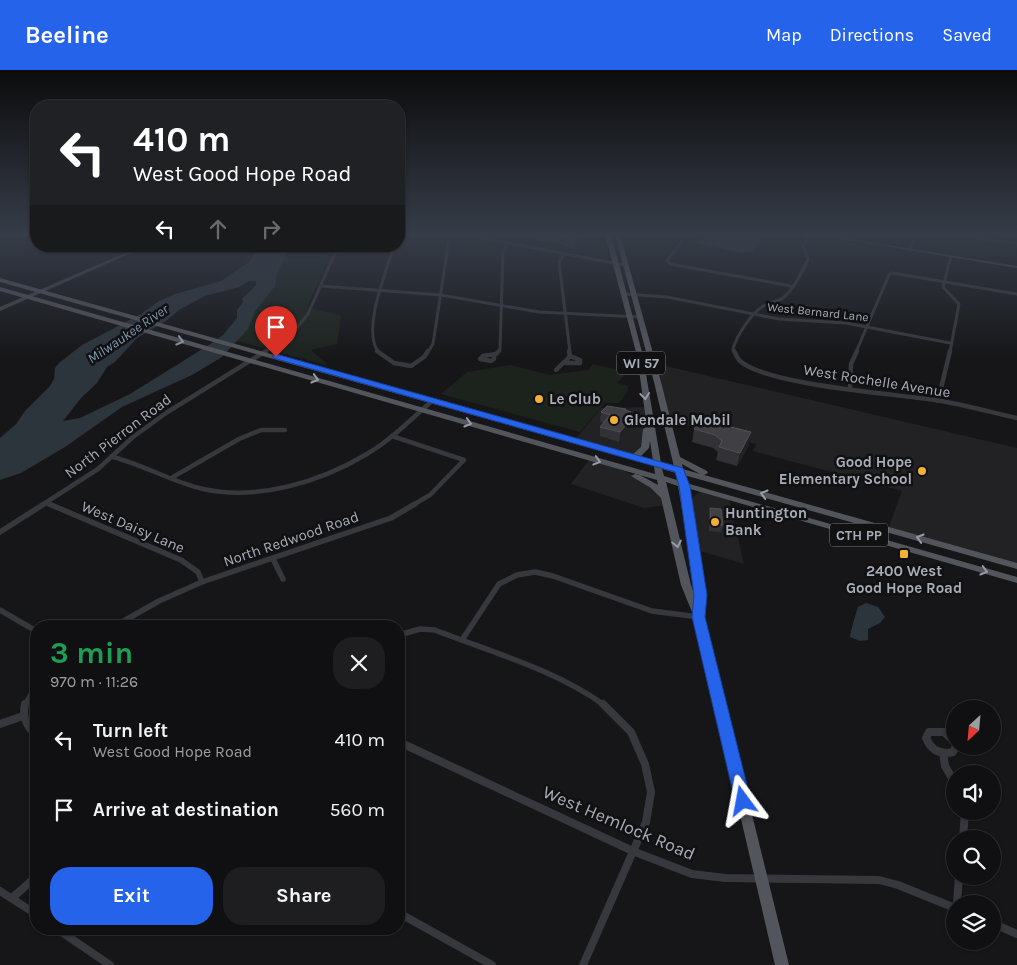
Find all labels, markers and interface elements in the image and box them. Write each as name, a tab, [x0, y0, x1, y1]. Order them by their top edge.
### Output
text: Beeline	[25, 21, 109, 49]
text: Map	[766, 24, 802, 46]
text: Directions	[830, 24, 914, 46]
text: Saved	[942, 24, 992, 46]
text: 410 m	[133, 119, 231, 160]
icon: left	[50, 120, 115, 185]
text: West Good Hope Road	[133, 161, 352, 187]
icon: left	[151, 215, 179, 243]
icon: ahead	[204, 215, 232, 243]
icon: right	[257, 215, 285, 243]
water label: Milwaukee River	[84, 300, 173, 367]
street label: West Bernard Lane	[767, 300, 869, 324]
pin	[255, 306, 297, 357]
icon: arrive	[262, 313, 290, 341]
one-way arrow	[175, 335, 184, 345]
road number: WI 57	[617, 352, 665, 374]
street label: West Rochelle Avenue	[802, 360, 952, 402]
one-way arrow	[310, 374, 318, 384]
street label: North Pierron Road	[61, 390, 175, 482]
place label: Le Club	[549, 390, 601, 408]
marker: Le Club	[533, 393, 545, 405]
one-way arrow	[639, 393, 650, 401]
place label: Glendale Mobil	[624, 411, 731, 429]
marker: Glendale Mobil	[608, 414, 620, 426]
one-way arrow	[464, 418, 472, 428]
place label: Good Hope Elementary School	[779, 453, 912, 488]
one-way arrow	[593, 456, 601, 466]
marker: Good Hope Elementary School	[916, 465, 928, 477]
one-way arrow	[760, 489, 769, 500]
street label: West Daisy Lane	[79, 497, 187, 557]
place label: Huntington Bank	[725, 504, 807, 539]
street label: North Redwood Road	[221, 507, 361, 571]
marker: Huntington Bank	[709, 516, 721, 528]
road number: CTH PP	[830, 524, 888, 546]
one-way arrow	[915, 533, 924, 544]
one-way arrow	[671, 540, 681, 549]
marker: 2400 West Good Hope Road	[898, 548, 910, 560]
place label: 2400 West Good Hope Road	[846, 562, 962, 597]
one-way arrow	[980, 565, 988, 575]
text: 3 min	[50, 635, 133, 671]
button: close	[333, 637, 385, 689]
text: 970 m · 11:26	[50, 672, 138, 691]
north arrow	[946, 700, 1001, 755]
map controls	[946, 700, 1001, 950]
text: Turn left	[93, 720, 168, 742]
icon: left	[50, 726, 78, 754]
text: 410 m	[335, 729, 385, 751]
text: West Good Hope Road	[93, 742, 252, 761]
button: sound	[946, 765, 1001, 820]
position arrow	[716, 774, 768, 826]
street label: West Hemlock Road	[539, 781, 699, 865]
icon: arrive	[50, 796, 78, 824]
text: Arrive at destination	[93, 799, 279, 821]
text: 560 m	[330, 799, 385, 821]
button: search	[946, 830, 1001, 885]
button: Exit	[50, 867, 213, 925]
button: Share	[223, 867, 385, 925]
button: layers	[946, 895, 1001, 950]

